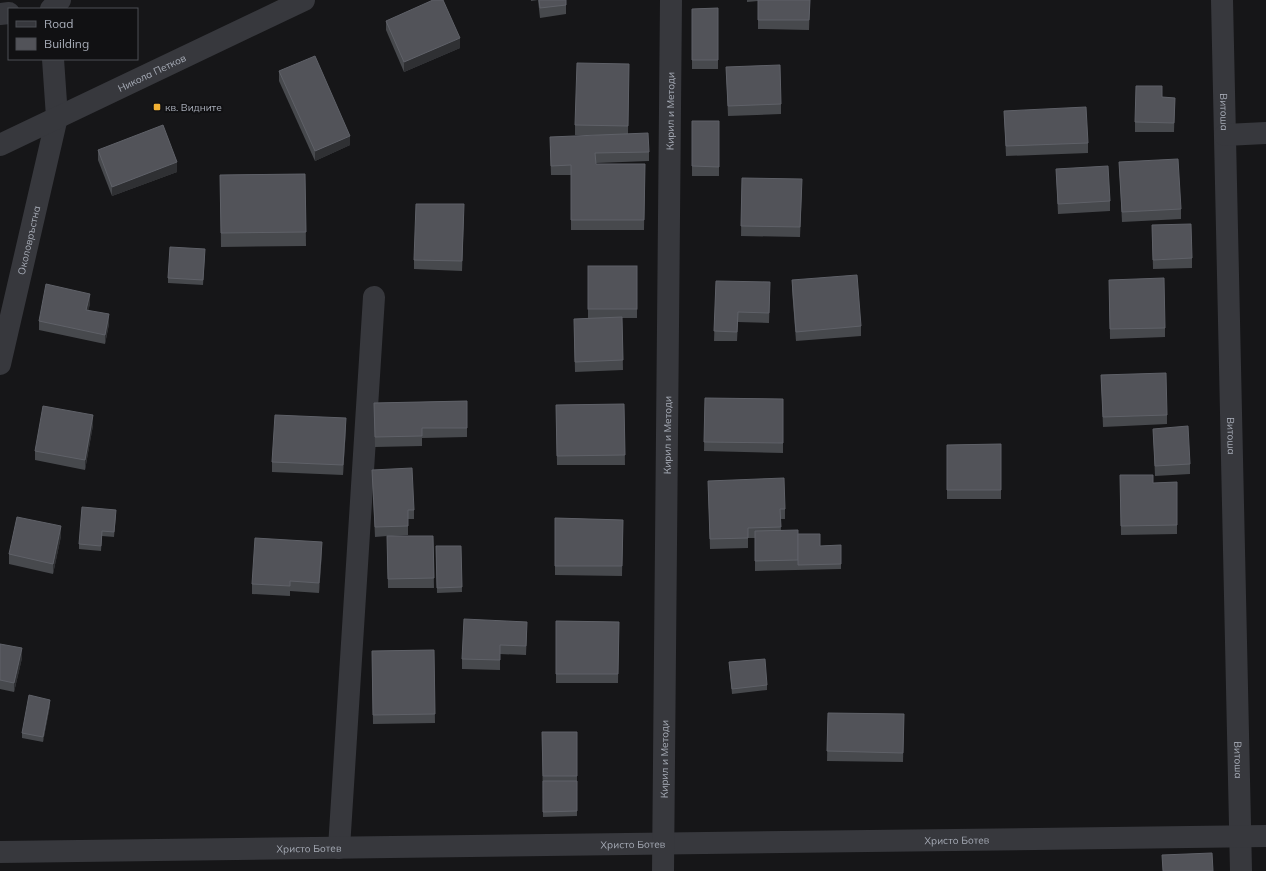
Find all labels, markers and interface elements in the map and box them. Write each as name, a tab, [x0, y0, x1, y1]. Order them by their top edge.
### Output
legend	[8, 8, 138, 60]
text: Road	[44, 16, 73, 31]
text: Building	[44, 36, 89, 51]
street label: Никола Петков	[115, 51, 188, 94]
street label: Кирил и Методи	[663, 72, 677, 150]
street label: Витоша	[1218, 93, 1231, 131]
place label: кв. Видните	[165, 101, 222, 114]
marker: кв. Видните	[152, 102, 162, 112]
street label: Околовръстна	[14, 205, 43, 276]
street label: Кирил и Методи	[660, 396, 674, 474]
street label: Витоша	[1225, 417, 1238, 455]
street label: Кирил и Методи	[657, 720, 671, 798]
street label: Витоша	[1232, 741, 1245, 779]
street label: Христо Ботев	[924, 833, 990, 847]
street label: Христо Ботев	[600, 837, 666, 851]
street label: Христо Ботев	[276, 841, 342, 855]

